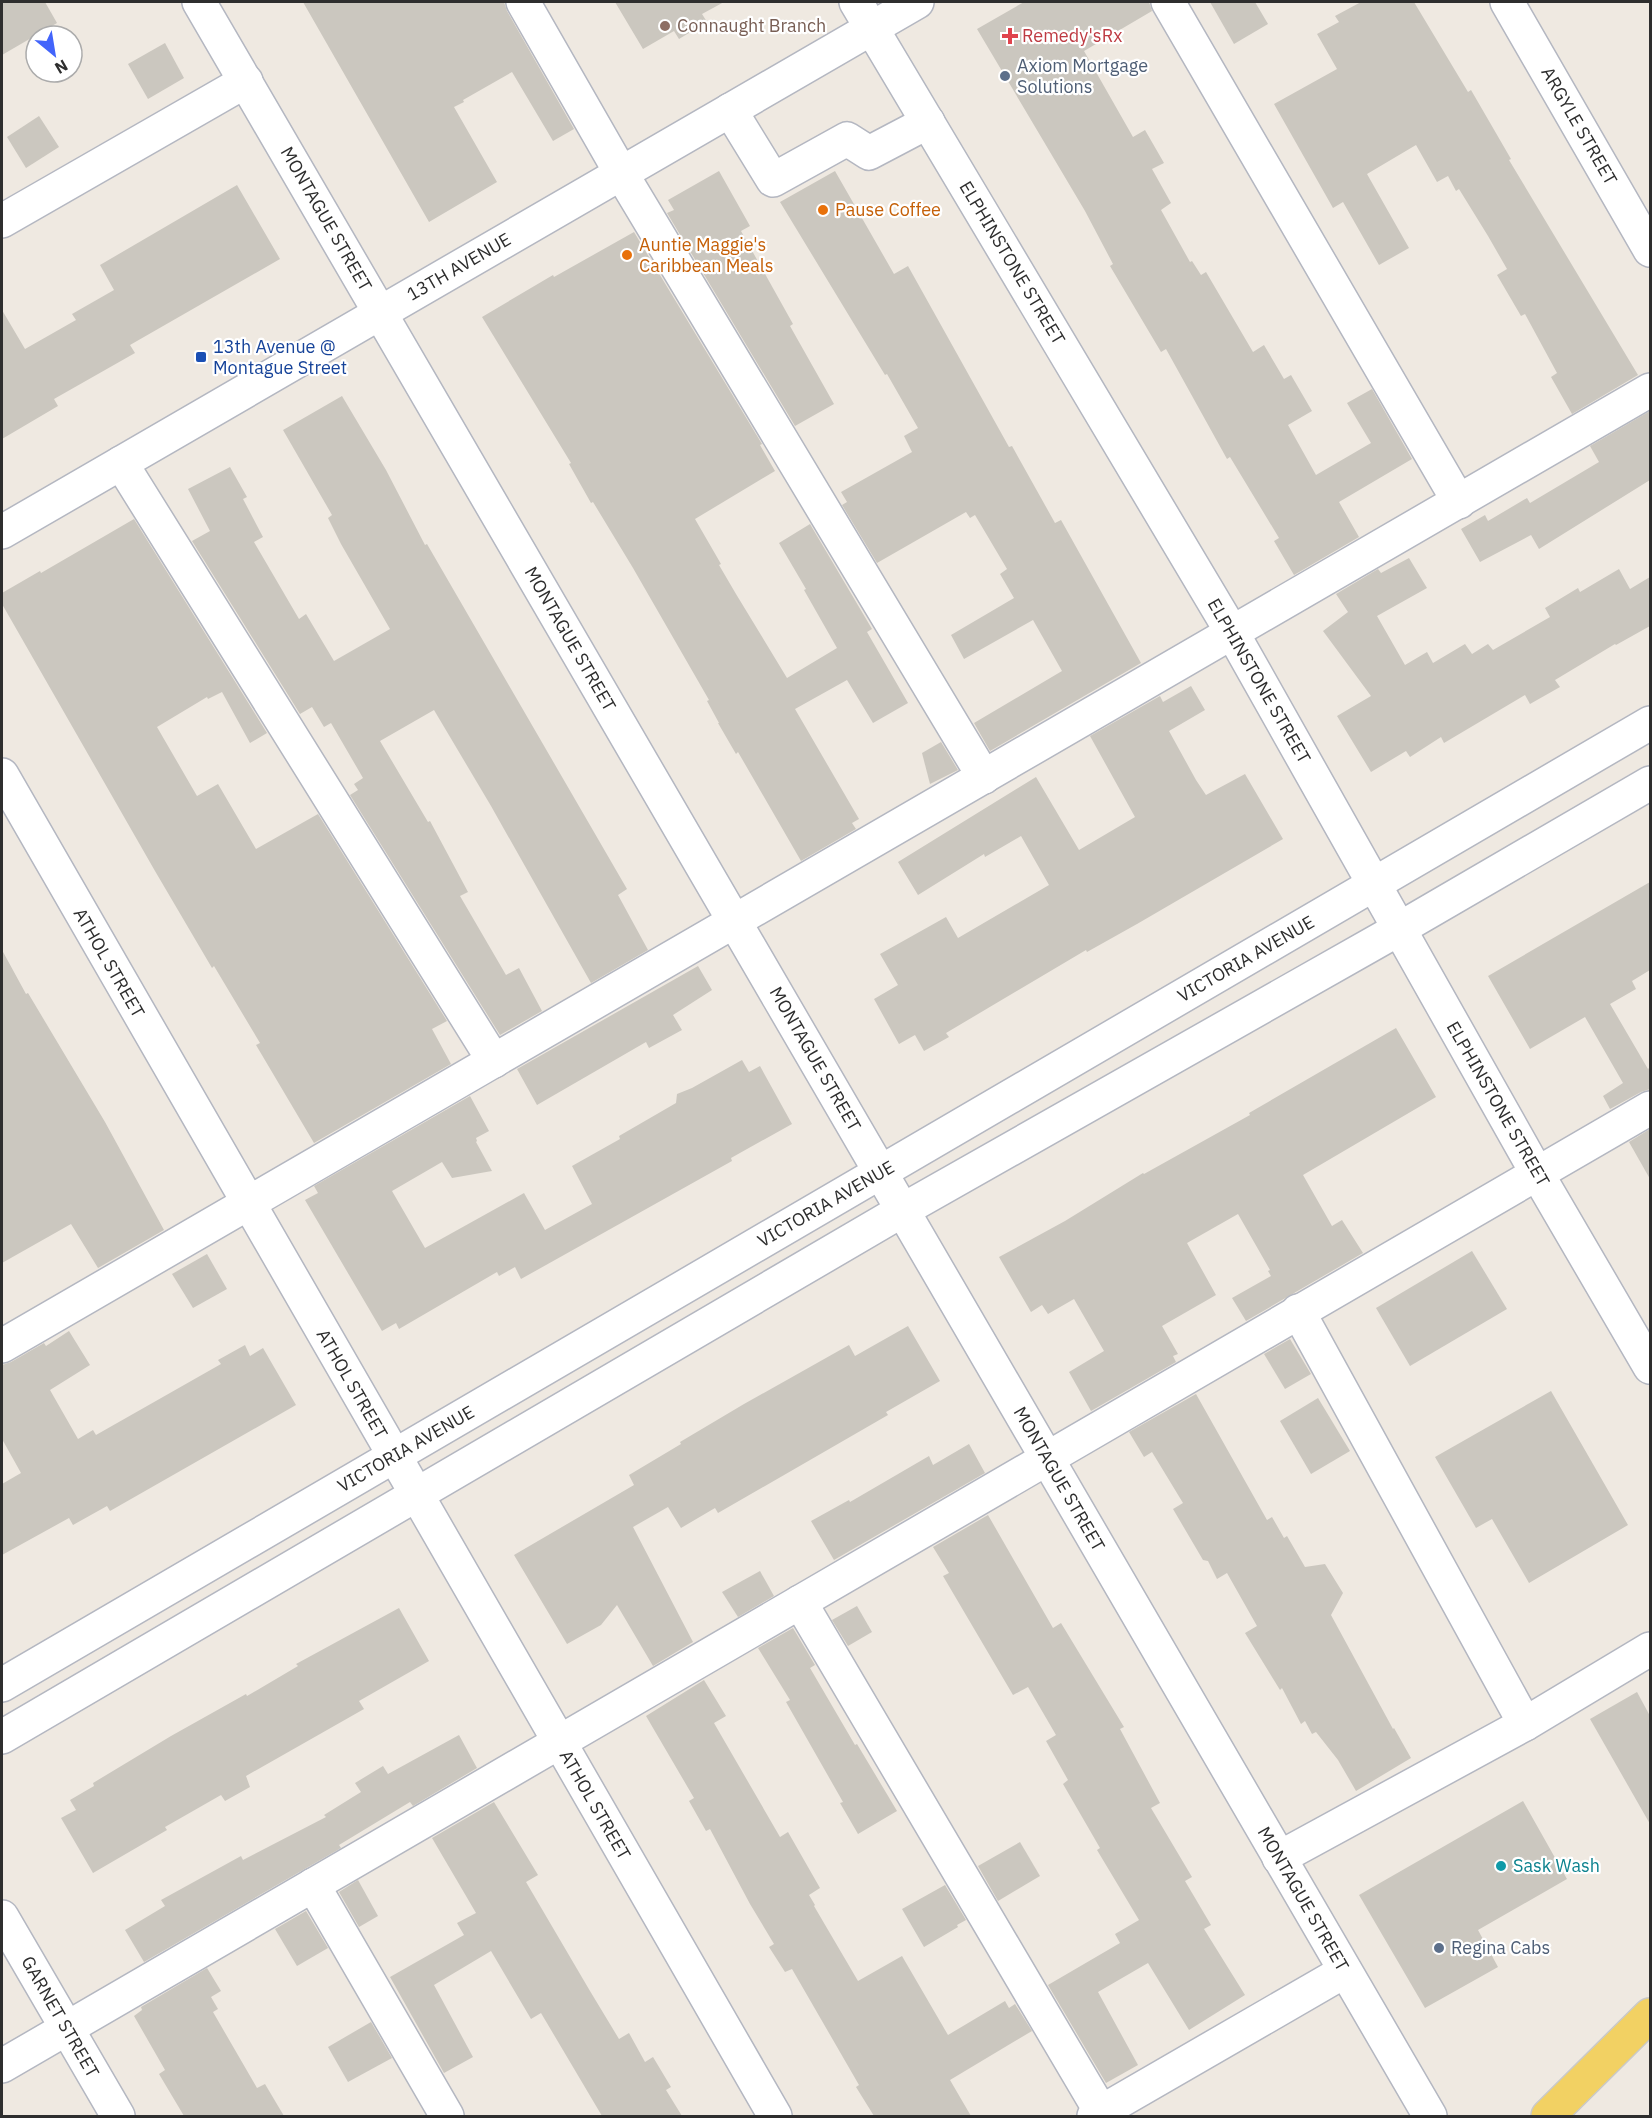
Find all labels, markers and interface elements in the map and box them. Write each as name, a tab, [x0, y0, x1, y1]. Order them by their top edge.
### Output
place label: Connaught Branch	[677, 14, 826, 37]
marker: Connaught Branch	[658, 19, 672, 33]
north arrow	[24, 24, 84, 84]
place label: Remedy'sRx	[1022, 24, 1122, 47]
marker: Remedy'sRx	[1003, 29, 1017, 43]
place label: Axiom Mortgage Solutions	[1017, 54, 1148, 98]
text: N	[51, 55, 72, 79]
street label: ARGYLE STREET	[1536, 63, 1623, 189]
marker: Axiom Mortgage Solutions	[998, 69, 1012, 83]
street label: MONTAGUE STREET	[276, 142, 377, 295]
street label: ELPHINSTONE STREET	[954, 177, 1070, 349]
place label: Pause Coffee	[835, 198, 941, 221]
marker: Pause Coffee	[816, 203, 830, 217]
street label: 13TH AVENUE	[403, 227, 515, 306]
place label: Auntie Maggie's Caribbean Meals	[639, 233, 774, 277]
marker: Auntie Maggie's Caribbean Meals	[620, 248, 634, 262]
place label: 13th Avenue @ Montague Street	[213, 335, 347, 379]
marker: 13th Avenue @ Montague Street	[194, 350, 208, 364]
street label: MONTAGUE STREET	[520, 562, 621, 715]
street label: ELPHINSTONE STREET	[1203, 594, 1316, 767]
street label: ATHOL STREET	[69, 904, 150, 1022]
street label: VICTORIA AVENUE	[1173, 910, 1318, 1007]
street label: MONTAGUE STREET	[765, 982, 866, 1135]
street label: ELPHINSTONE STREET	[1442, 1017, 1555, 1190]
street label: VICTORIA AVENUE	[753, 1155, 898, 1252]
street label: ATHOL STREET	[312, 1325, 393, 1443]
street label: VICTORIA AVENUE	[333, 1400, 478, 1497]
street label: MONTAGUE STREET	[1009, 1402, 1110, 1555]
street label: ATHOL STREET	[555, 1746, 636, 1864]
street label: MONTAGUE STREET	[1253, 1822, 1354, 1975]
place label: Sask Wash	[1513, 1854, 1600, 1877]
marker: Sask Wash	[1494, 1859, 1508, 1873]
place label: Regina Cabs	[1451, 1936, 1550, 1959]
marker: Regina Cabs	[1432, 1941, 1446, 1955]
street label: GARNET STREET	[16, 1952, 105, 2082]

